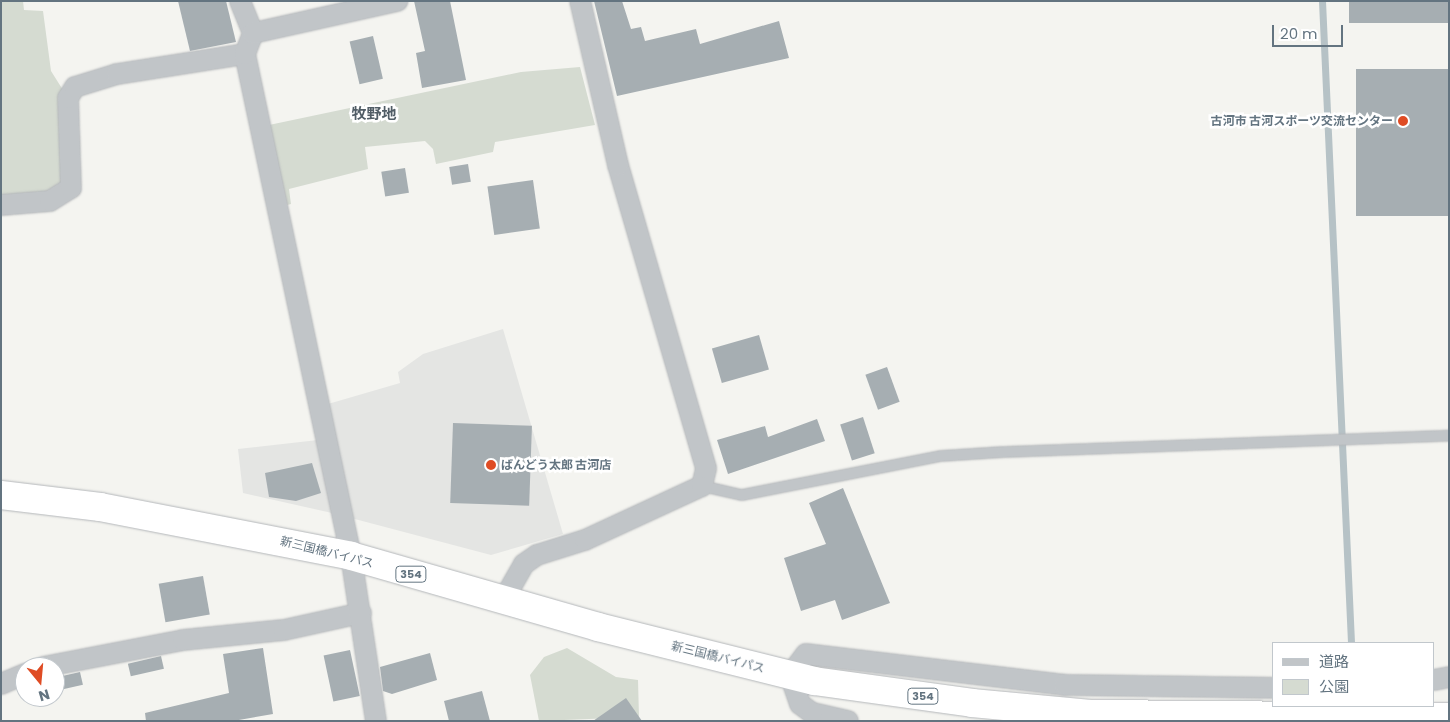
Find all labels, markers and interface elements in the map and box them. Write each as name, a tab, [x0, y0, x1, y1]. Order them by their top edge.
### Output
scale bar	[1275, 15, 1346, 47]
text: 20 m	[1280, 23, 1318, 44]
district label: 牧野地	[352, 105, 396, 123]
place label: 古河市 古河スポーツ交流センター	[1210, 114, 1393, 128]
marker: 古河市 古河スポーツ交流センター	[1397, 115, 1409, 127]
place label: ばんどう太郎 古河店	[501, 458, 612, 472]
marker: ばんどう太郎 古河店	[485, 459, 497, 471]
street label: 新三国橋バイパス	[279, 533, 375, 571]
road number: 354	[395, 566, 427, 582]
street label: 新三国橋バイパス	[670, 638, 766, 676]
legend	[1272, 642, 1435, 707]
text: 道路	[1319, 651, 1349, 672]
north arrow	[15, 657, 65, 707]
text: 公園	[1319, 676, 1349, 697]
text: N	[36, 684, 52, 706]
road number: 354	[907, 688, 939, 704]

